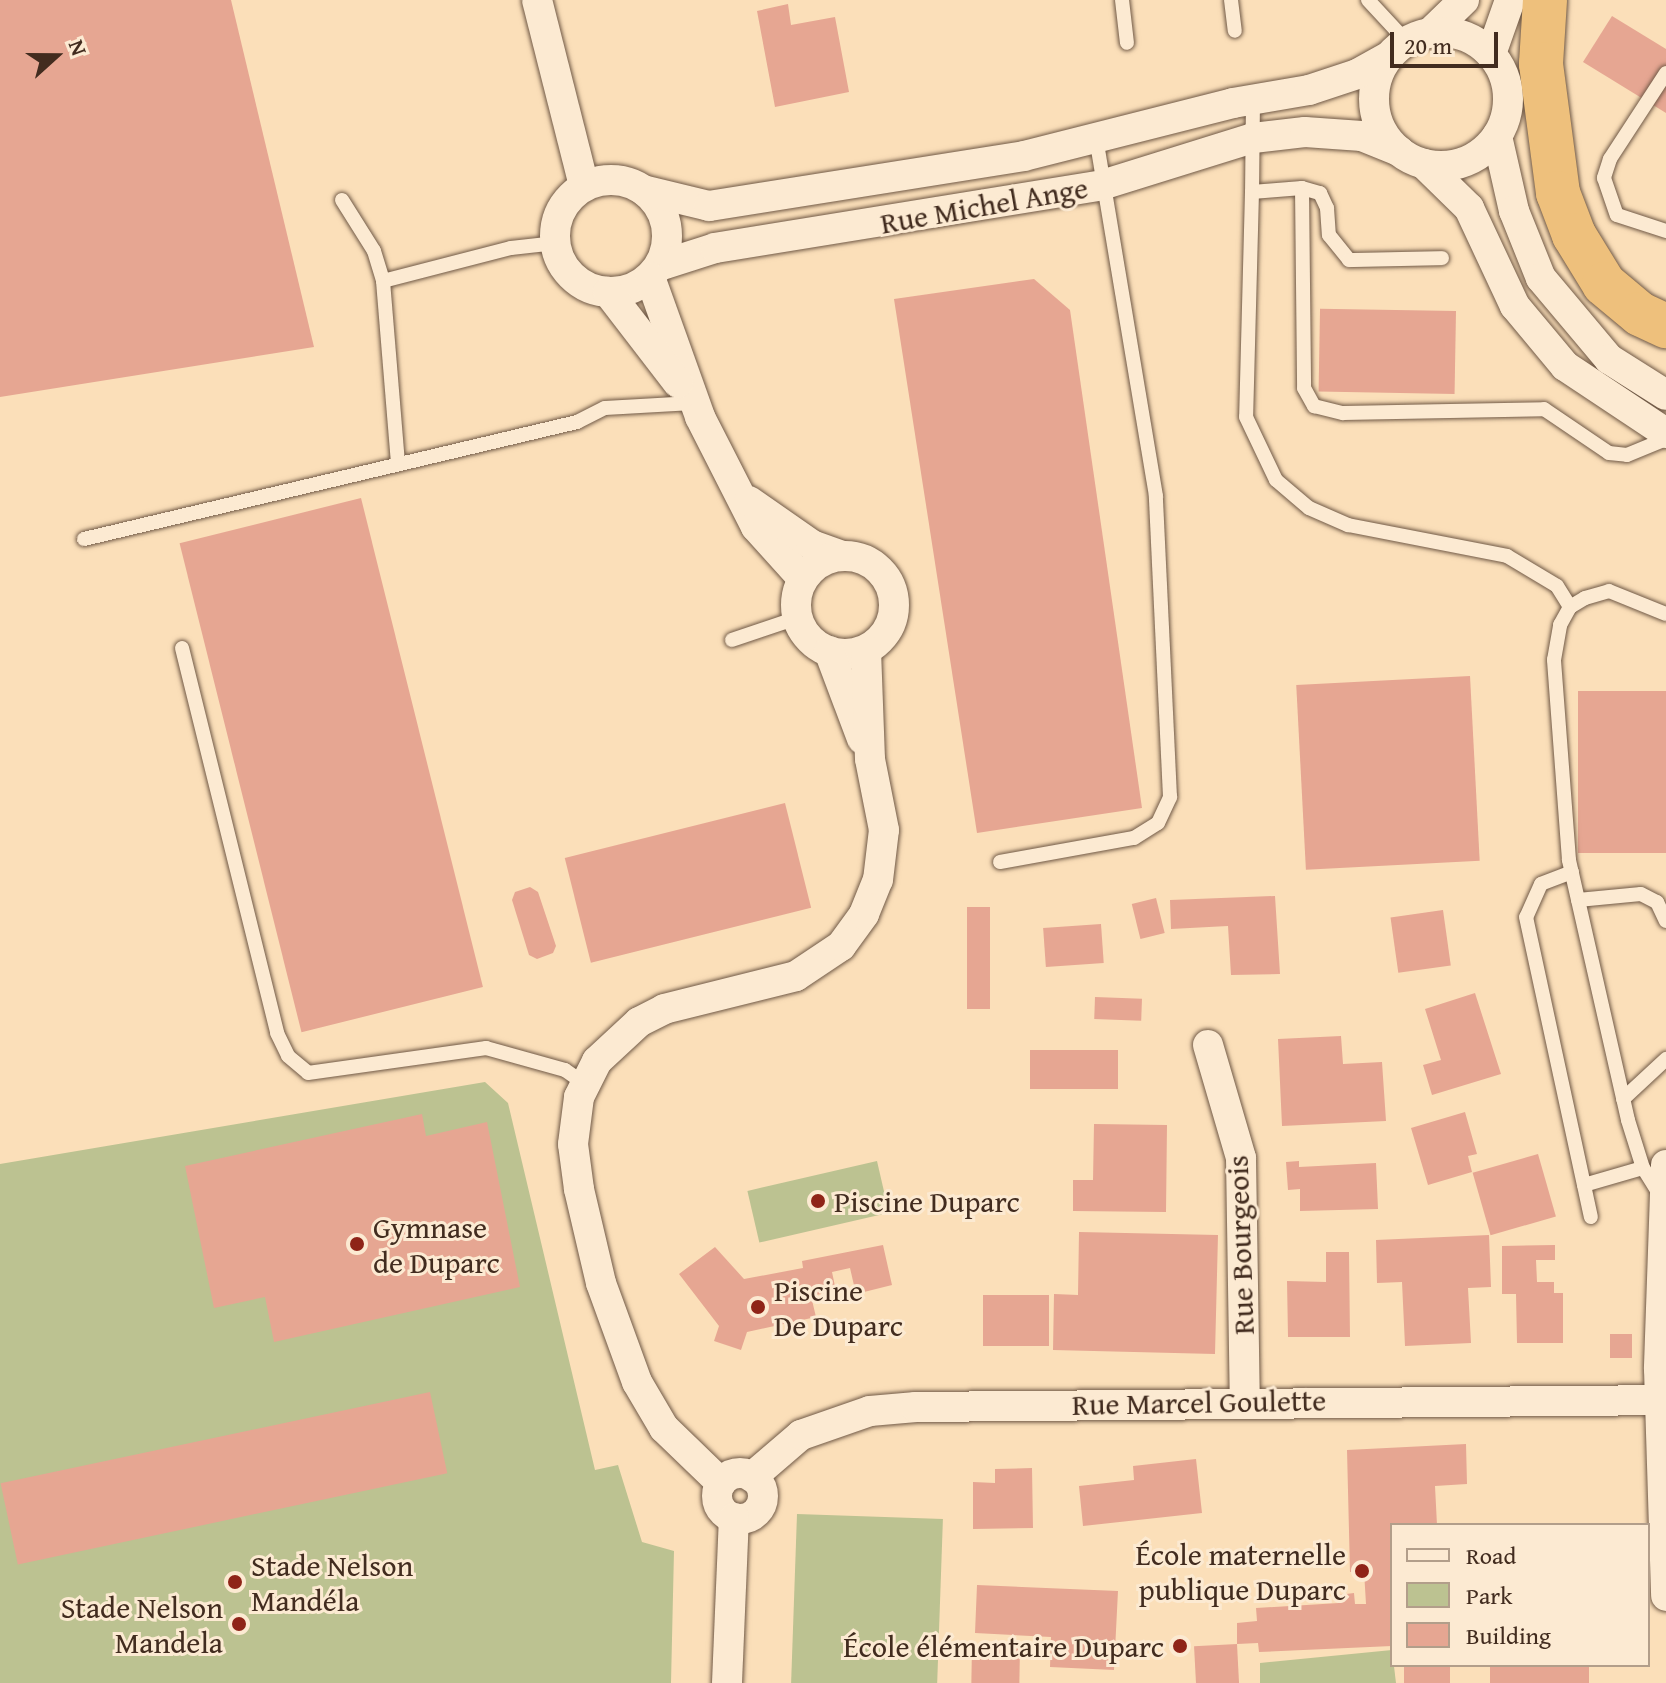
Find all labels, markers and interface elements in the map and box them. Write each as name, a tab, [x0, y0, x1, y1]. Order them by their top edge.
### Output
north arrow	[16, 16, 96, 96]
scale bar	[1394, 16, 1502, 66]
text: 20 m	[1404, 28, 1452, 63]
text: N	[61, 35, 96, 60]
street label: Rue Michel Ange	[877, 169, 1091, 241]
street label: Rue Bourgeois	[1219, 1155, 1261, 1335]
place label: Piscine Duparc	[834, 1183, 1020, 1219]
marker: Piscine Duparc	[809, 1192, 827, 1210]
place label: Gymnase de Duparc	[373, 1209, 500, 1280]
marker: Gymnase de Duparc	[348, 1235, 366, 1253]
place label: Piscine De Duparc	[774, 1272, 903, 1342]
marker: Piscine De Duparc	[749, 1298, 767, 1316]
street label: Rue Marcel Goulette	[1072, 1382, 1326, 1422]
legend	[1390, 1523, 1650, 1667]
place label: École maternelle publique Duparc	[1136, 1536, 1346, 1606]
text: Road	[1466, 1538, 1516, 1573]
place label: Stade Nelson Mandéla	[251, 1547, 413, 1618]
marker: École maternelle publique Duparc	[1353, 1562, 1371, 1580]
marker: Stade Nelson Mandéla	[226, 1573, 244, 1591]
text: Park	[1466, 1578, 1512, 1613]
place label: Stade Nelson Mandela	[61, 1589, 223, 1660]
marker: Stade Nelson Mandela	[230, 1615, 248, 1633]
text: Building	[1466, 1618, 1551, 1653]
place label: École élémentaire Duparc	[843, 1628, 1164, 1664]
marker: École élémentaire Duparc	[1171, 1637, 1189, 1655]

